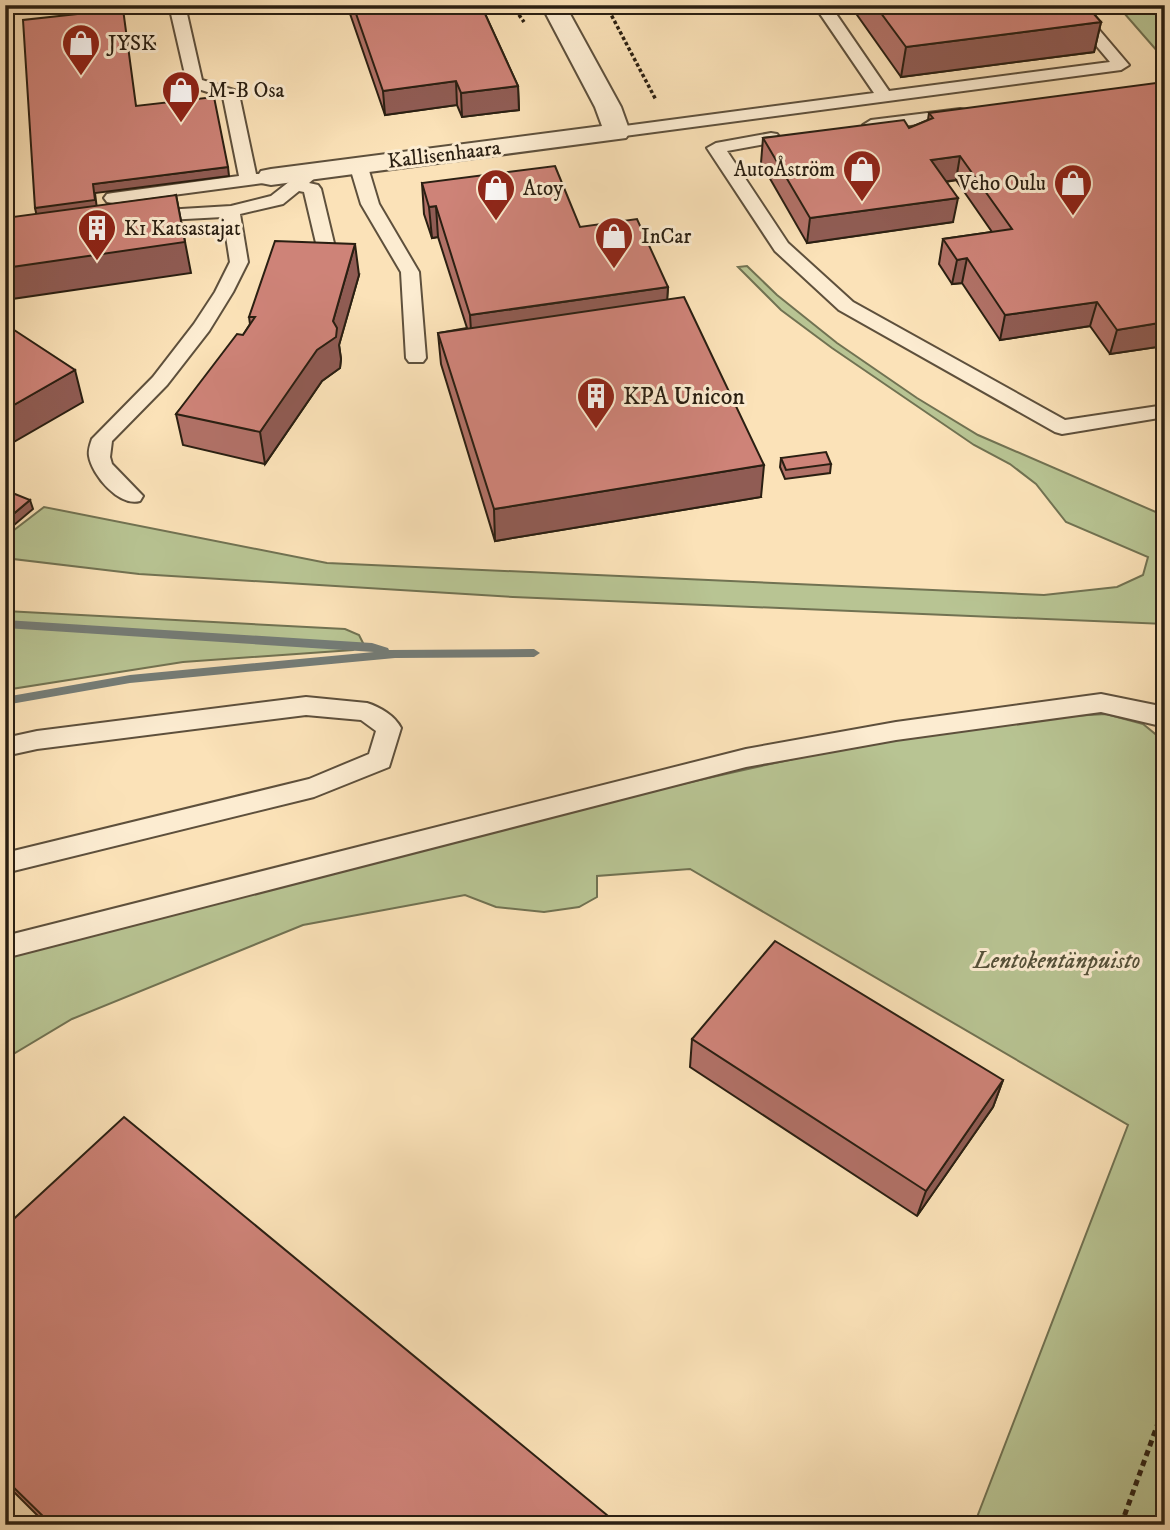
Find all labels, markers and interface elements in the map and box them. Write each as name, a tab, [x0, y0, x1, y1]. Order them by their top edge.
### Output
shop icon: JYSK	[60, 22, 102, 77]
place label: JYSK	[106, 31, 156, 57]
shop icon: M-B Osa	[160, 69, 202, 124]
place label: M-B Osa	[208, 78, 284, 104]
street label: Kallisenhaara	[386, 135, 502, 175]
shop icon: AutoÅström	[841, 148, 883, 203]
place label: AutoÅström	[734, 155, 835, 183]
shop icon: Veho Oulu	[1052, 162, 1094, 217]
shop icon: Atoy	[475, 167, 517, 222]
place label: Veho Oulu	[957, 171, 1046, 197]
place label: Atoy	[523, 176, 564, 202]
building icon: K1 Katsastajat	[76, 207, 118, 262]
shop icon: InCar	[593, 215, 635, 270]
place label: K1 Katsastajat	[124, 216, 241, 242]
place label: InCar	[641, 224, 691, 250]
building icon: KPA Unicon	[575, 375, 617, 430]
place label: KPA Unicon	[623, 382, 745, 412]
park label: Lentokentänpuisto	[972, 946, 1141, 976]

